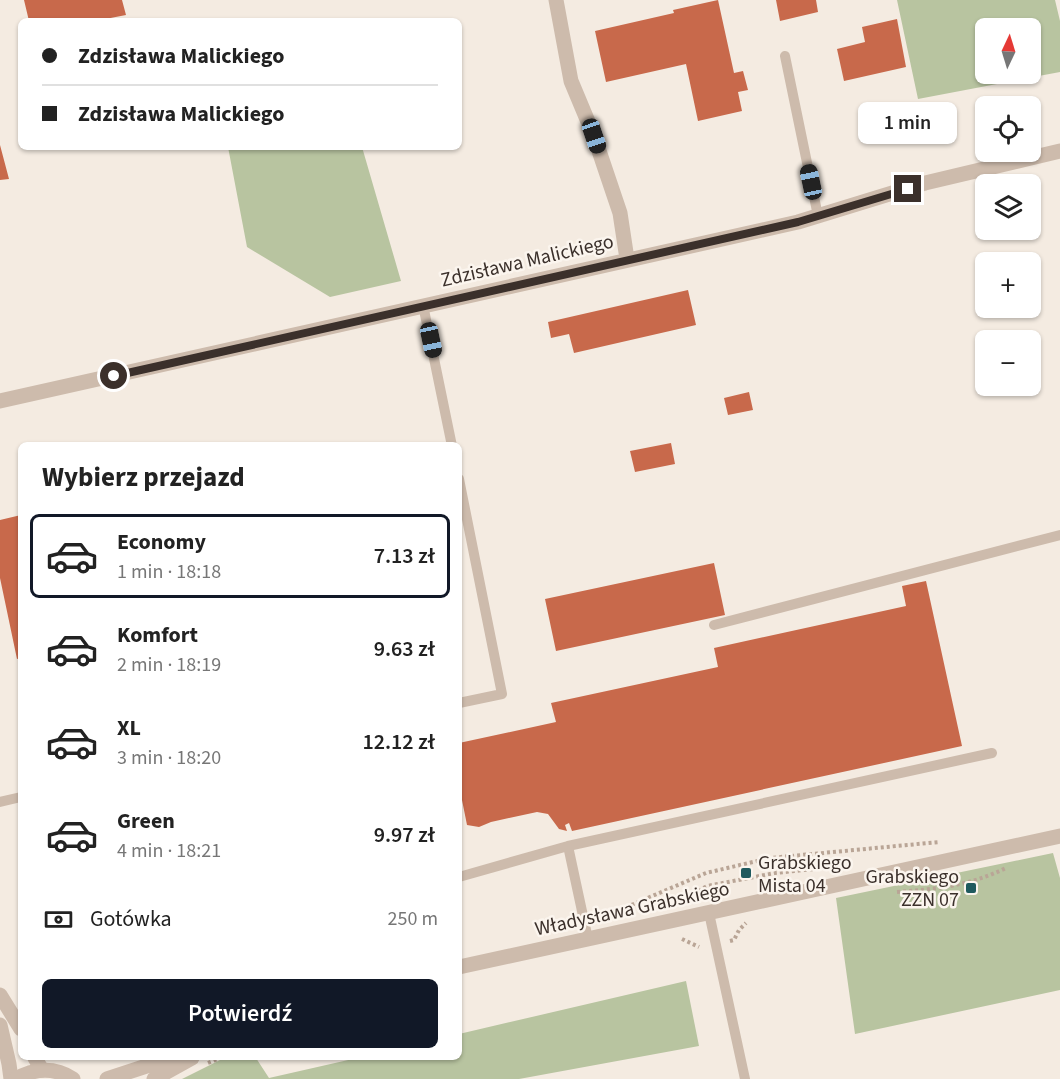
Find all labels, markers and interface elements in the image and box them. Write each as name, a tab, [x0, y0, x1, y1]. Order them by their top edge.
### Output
north arrow	[975, 18, 1041, 84]
map controls	[975, 18, 1041, 396]
text: Zdzisława Malickiego	[78, 40, 284, 72]
button: locate	[975, 96, 1041, 162]
text: Zdzisława Malickiego	[78, 98, 284, 130]
callout: 1 min	[858, 102, 958, 144]
text: 1 min	[884, 109, 931, 137]
car	[580, 116, 608, 156]
car	[798, 163, 824, 201]
button: layers	[975, 174, 1041, 240]
route end	[894, 175, 921, 202]
street label: Zdzisława Malickiego	[438, 227, 616, 294]
button: +	[975, 252, 1041, 318]
car	[418, 321, 444, 359]
button: −	[975, 330, 1041, 396]
route start	[100, 362, 127, 389]
text: Wybierz przejazd	[42, 458, 245, 497]
text: Economy	[117, 526, 206, 558]
icon: car	[45, 529, 99, 583]
text: 7.13 zł	[374, 540, 435, 572]
text: 1 min · 18:18	[117, 558, 221, 586]
text: Komfort	[117, 619, 198, 651]
icon: car	[45, 622, 99, 676]
text: 9.63 zł	[374, 633, 435, 665]
text: 2 min · 18:19	[117, 651, 221, 679]
text: XL	[117, 712, 141, 744]
icon: car	[45, 715, 99, 769]
text: 12.12 zł	[362, 726, 435, 758]
text: 3 min · 18:20	[117, 744, 221, 772]
text: Green	[117, 805, 175, 837]
icon: car	[45, 808, 99, 862]
text: 9.97 zł	[374, 819, 435, 851]
text: 4 min · 18:21	[117, 837, 221, 865]
place label: Grabskiego Mista 04	[758, 849, 851, 900]
place label: Grabskiego ZZN 07	[866, 863, 959, 914]
marker: Grabskiego Mista 04	[739, 866, 753, 880]
street label: Władysława Grabskiego	[532, 875, 732, 943]
marker: Grabskiego ZZN 07	[964, 881, 978, 895]
icon: cash	[42, 903, 75, 936]
text: Gotówka	[90, 903, 172, 935]
text: 250 m	[388, 905, 438, 933]
button: Potwierdź	[42, 979, 438, 1048]

